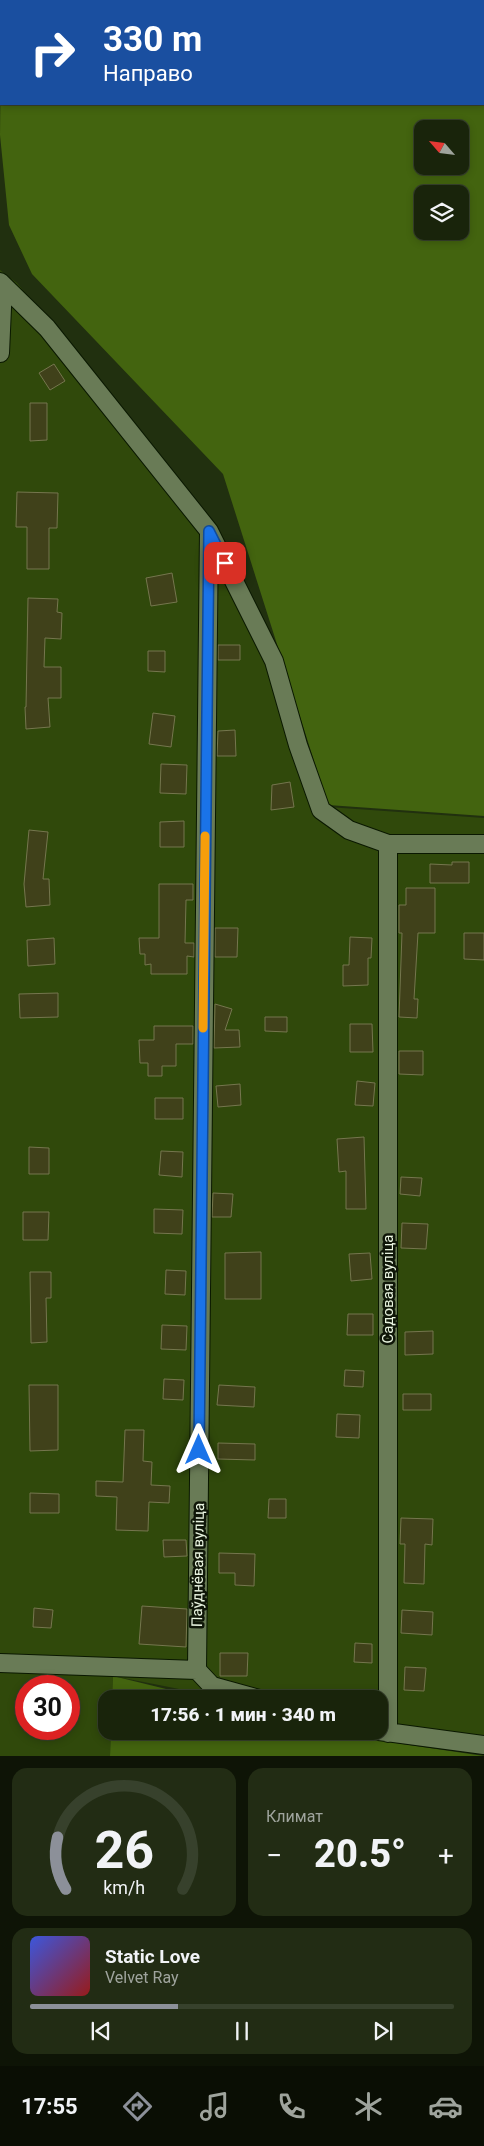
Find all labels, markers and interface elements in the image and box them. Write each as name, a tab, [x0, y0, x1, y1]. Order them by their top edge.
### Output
text: 330 m	[103, 19, 202, 60]
icon: right	[20, 20, 85, 85]
text: Направо	[103, 61, 193, 86]
north arrow	[414, 120, 469, 175]
map controls	[414, 120, 469, 240]
button: layers	[414, 185, 469, 240]
pin	[204, 542, 246, 584]
icon: arrive	[211, 549, 239, 577]
street label: Садовая вуліца	[379, 1235, 397, 1343]
position arrow	[172, 1423, 224, 1475]
street label: Паўднёвая вуліца	[188, 1503, 208, 1627]
speed limit sign: 30	[15, 1675, 80, 1740]
text: 17:56 · 1 мин · 340 m	[150, 1703, 336, 1726]
text: Климат	[266, 1807, 323, 1826]
text: 26	[94, 1820, 154, 1881]
text: 20.5°	[314, 1832, 406, 1876]
text: −	[266, 1839, 282, 1872]
text: +	[438, 1839, 454, 1872]
text: km/h	[103, 1877, 145, 1898]
text: Static Love	[105, 1945, 200, 1968]
text: Velvet Ray	[105, 1968, 179, 1987]
icon: previous	[87, 2017, 115, 2045]
icon: pause	[228, 2017, 256, 2045]
icon: next	[369, 2017, 397, 2045]
icon: directions	[120, 2089, 155, 2124]
icon: music	[197, 2089, 232, 2124]
icon: phone	[274, 2089, 309, 2124]
icon: climate	[351, 2089, 386, 2124]
icon: car	[428, 2089, 463, 2124]
text: 17:55	[21, 2094, 78, 2119]

